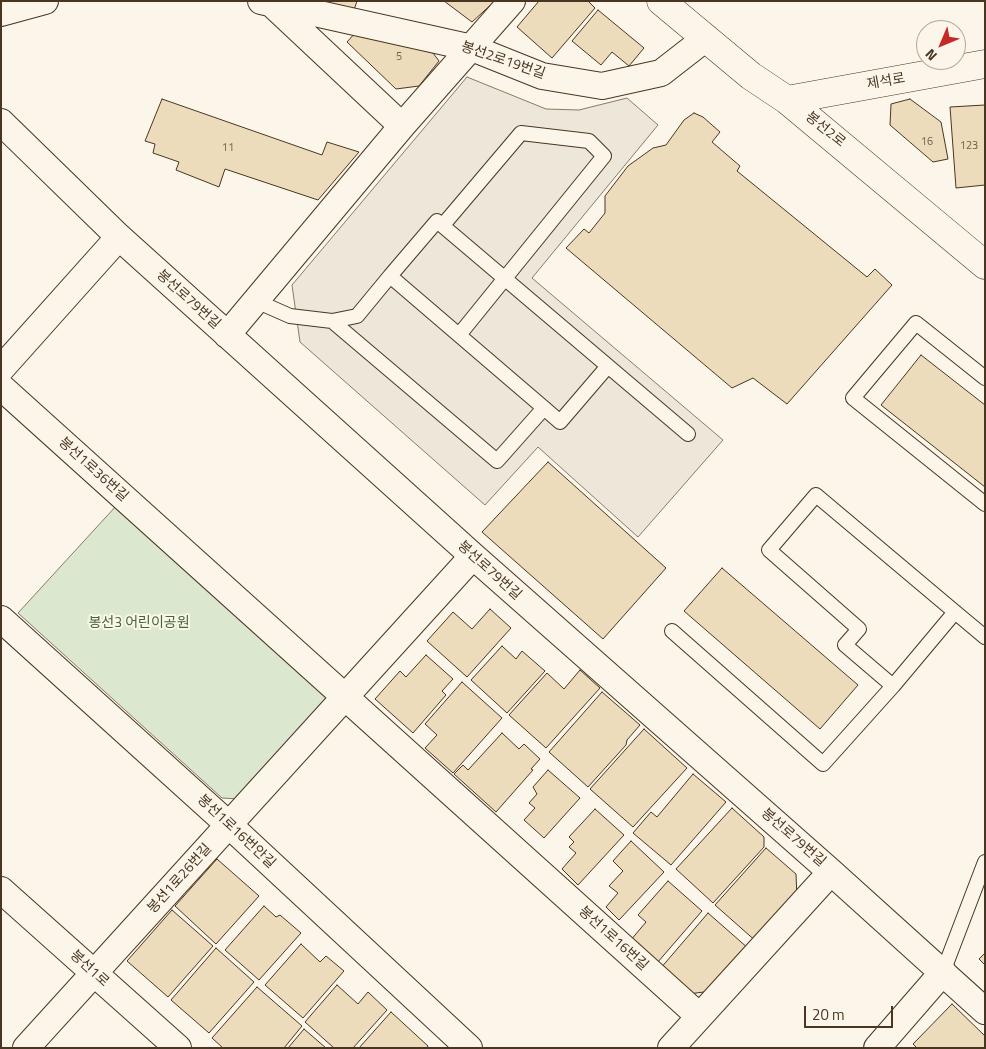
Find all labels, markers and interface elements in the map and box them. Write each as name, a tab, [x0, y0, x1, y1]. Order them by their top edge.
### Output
north arrow	[916, 20, 966, 70]
street label: 봉선2로19번길	[459, 39, 547, 83]
text: N	[920, 44, 942, 66]
house number: 5	[396, 50, 402, 64]
street label: 제석로	[866, 70, 906, 94]
street label: 봉선2로	[802, 109, 848, 151]
house number: 16	[921, 135, 933, 149]
house number: 123	[960, 139, 978, 153]
house number: 11	[222, 141, 234, 155]
street label: 봉선로79번길	[153, 267, 223, 333]
street label: 봉선1로36번길	[55, 434, 131, 506]
street label: 봉선로79번길	[454, 538, 524, 604]
park label: 봉선3 어린이공원	[88, 616, 190, 632]
street label: 봉선1로16번안길	[193, 791, 279, 873]
street label: 봉선로79번길	[757, 805, 829, 871]
street label: 봉선1로26번길	[144, 841, 216, 917]
street label: 봉선1로16번길	[575, 903, 651, 975]
street label: 봉선1로	[66, 947, 112, 991]
scale bar	[806, 996, 895, 1028]
text: 20 m	[812, 1003, 845, 1026]

